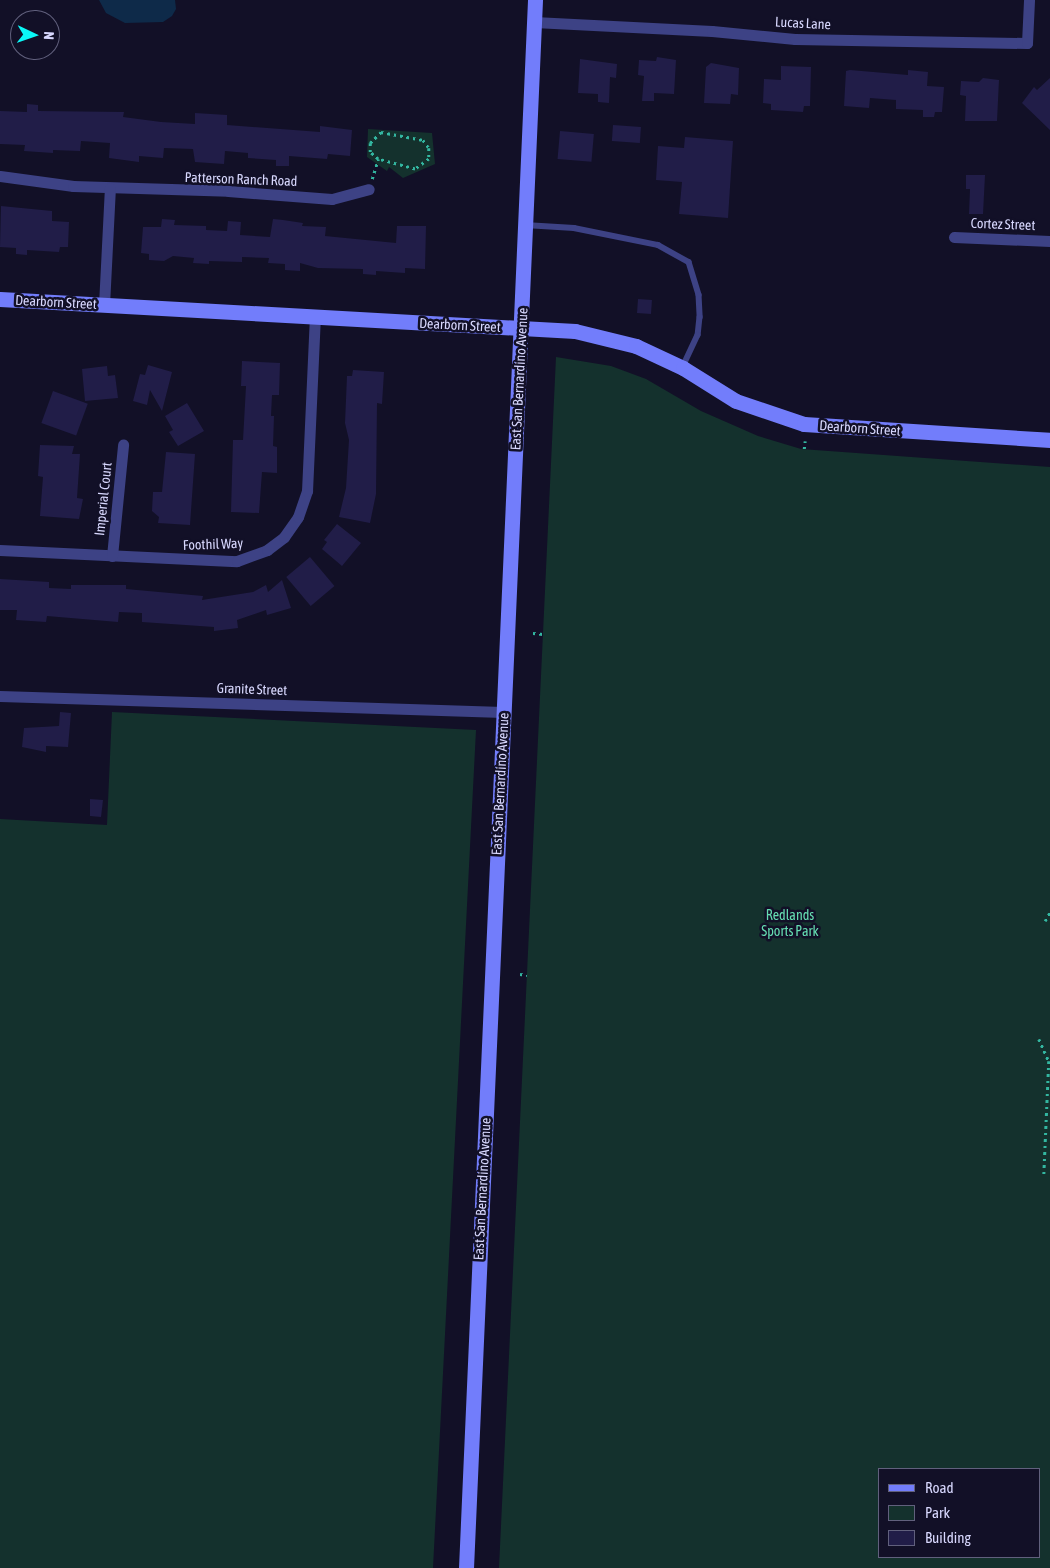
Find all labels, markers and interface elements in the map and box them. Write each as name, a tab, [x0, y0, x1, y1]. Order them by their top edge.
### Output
north arrow	[10, 10, 60, 60]
street label: Lucas Lane	[775, 13, 831, 33]
text: N	[41, 31, 57, 40]
street label: Patterson Ranch Road	[184, 169, 298, 189]
street label: Cortez Street	[970, 214, 1036, 234]
street label: Dearborn Street	[15, 291, 97, 313]
street label: East San Bernardino Avenue	[507, 307, 531, 451]
street label: Dearborn Street	[419, 314, 501, 336]
street label: Dearborn Street	[819, 417, 901, 439]
street label: Imperial Court	[91, 461, 115, 537]
street label: Foothil Way	[183, 535, 243, 553]
street label: Granite Street	[216, 679, 288, 699]
street label: East San Bernardino Avenue	[488, 712, 512, 856]
park label: Redlands Sports Park	[761, 907, 819, 940]
street label: East San Bernardino Avenue	[470, 1117, 494, 1261]
legend	[878, 1468, 1040, 1558]
text: Road	[925, 1479, 954, 1496]
text: Park	[925, 1504, 950, 1521]
text: Building	[925, 1529, 971, 1546]

